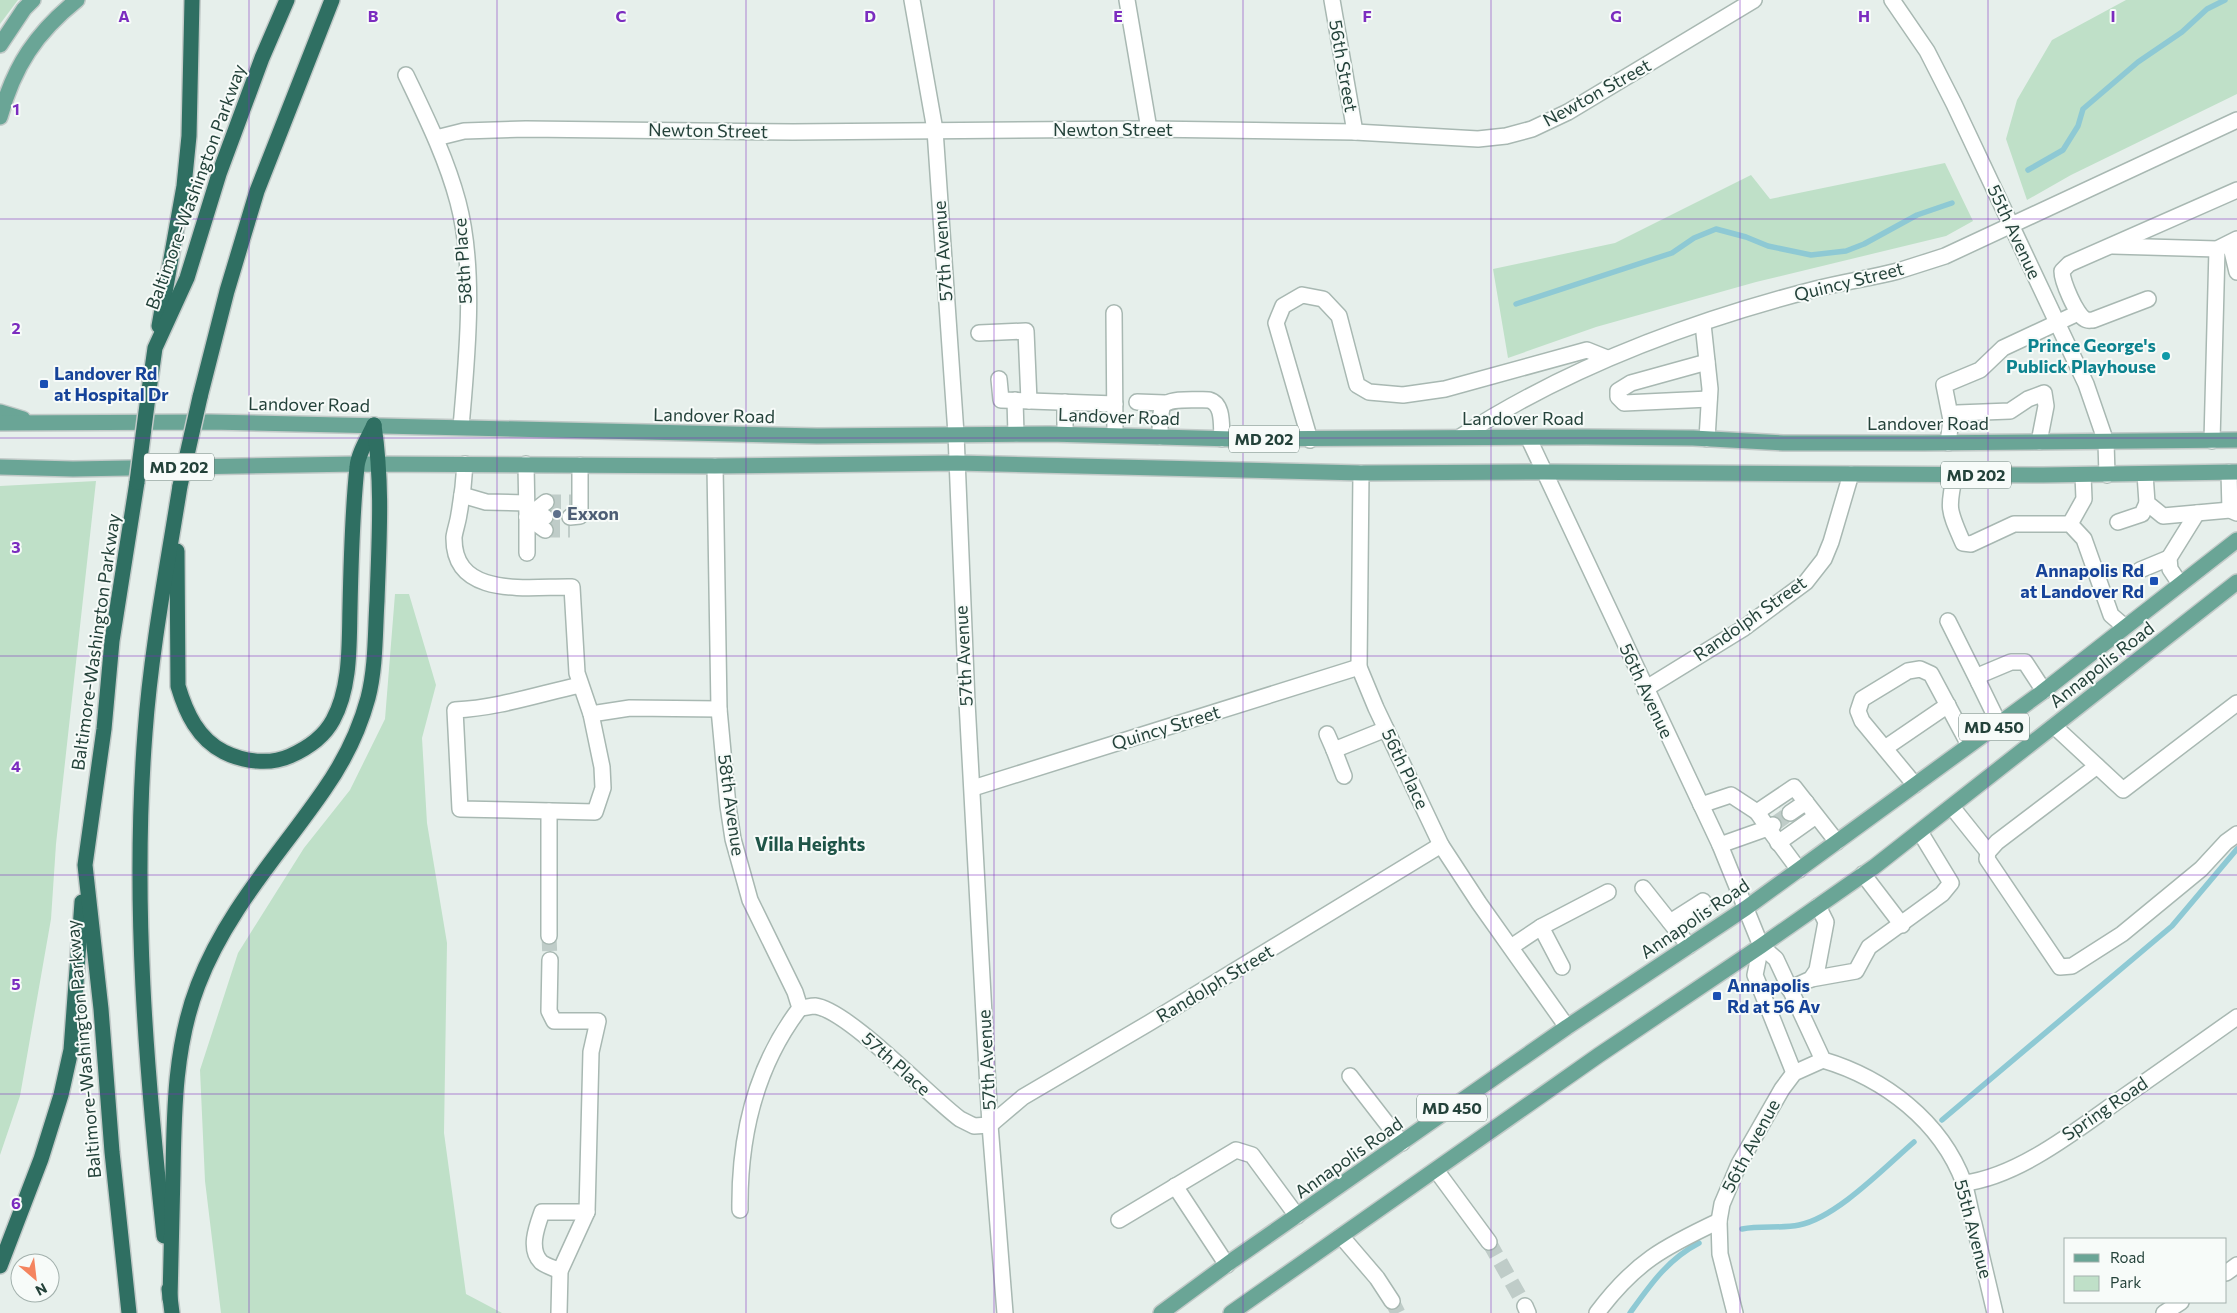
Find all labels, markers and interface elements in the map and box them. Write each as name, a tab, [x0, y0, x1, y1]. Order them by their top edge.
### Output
text: A	[118, 6, 130, 25]
text: B	[368, 6, 379, 25]
text: C	[616, 6, 627, 25]
text: D	[864, 6, 876, 25]
text: E	[1113, 6, 1123, 25]
text: F	[1362, 6, 1372, 25]
text: G	[1610, 6, 1622, 25]
text: H	[1858, 6, 1870, 25]
text: I	[2110, 6, 2116, 25]
street label: 56th Street	[1325, 18, 1363, 114]
street label: Newton Street	[1539, 53, 1654, 131]
street label: Baltimore-Washington Parkway	[140, 61, 250, 312]
text: 1	[12, 99, 20, 118]
street label: Newton Street	[648, 118, 768, 142]
street label: Newton Street	[1053, 118, 1173, 140]
street label: 55th Avenue	[1983, 181, 2046, 282]
street label: 57th Avenue	[928, 200, 956, 302]
street label: 58th Place	[448, 217, 476, 305]
street label: Quincy Street	[1792, 257, 1906, 305]
text: 2	[11, 318, 21, 337]
place label: Prince George's Publick Playhouse	[2006, 334, 2156, 377]
marker: Prince George's Publick Playhouse	[2160, 350, 2172, 362]
place label: Landover Rd at Hospital Dr	[54, 362, 169, 405]
marker: Landover Rd at Hospital Dr	[38, 378, 50, 390]
street label: Landover Road	[248, 392, 370, 416]
street label: Landover Road	[653, 403, 775, 427]
street label: Landover Road	[1058, 403, 1180, 429]
street label: Landover Road	[1462, 407, 1584, 429]
street label: Landover Road	[1867, 412, 1989, 434]
road number: MD 202	[1229, 426, 1299, 452]
road number: MD 202	[144, 454, 214, 481]
road number: MD 202	[1941, 462, 2011, 488]
place label: Exxon	[567, 502, 619, 524]
marker: Exxon	[551, 508, 563, 520]
street label: Baltimore-Washington Parkway	[66, 512, 124, 772]
text: 3	[11, 537, 21, 556]
place label: Annapolis Rd at Landover Rd	[2020, 559, 2144, 602]
street label: Randolph Street	[1689, 571, 1810, 665]
marker: Annapolis Rd at Landover Rd	[2148, 575, 2160, 587]
street label: 57th Avenue	[949, 605, 977, 707]
street label: Annapolis Road	[2045, 617, 2158, 712]
street label: 56th Avenue	[1615, 640, 1679, 742]
street label: Quincy Street	[1109, 700, 1223, 754]
road number: MD 450	[1959, 714, 2029, 740]
street label: 56th Place	[1378, 725, 1434, 812]
street label: 58th Avenue	[714, 753, 750, 857]
text: 4	[11, 756, 21, 775]
district label: Villa Heights	[755, 832, 865, 855]
street label: Annapolis Road	[1636, 874, 1753, 963]
street label: Baltimore-Washington Parkway	[61, 919, 105, 1179]
street label: Randolph Street	[1152, 940, 1277, 1027]
text: 5	[11, 974, 21, 993]
place label: Annapolis Rd at 56 Av	[1727, 974, 1820, 1017]
marker: Annapolis Rd at 56 Av	[1711, 990, 1723, 1002]
street label: 57th Avenue	[972, 1009, 1000, 1111]
street label: 57th Place	[858, 1027, 935, 1100]
street label: Spring Road	[2057, 1071, 2151, 1145]
road number: MD 450	[1417, 1094, 1487, 1122]
street label: 56th Avenue	[1716, 1095, 1784, 1196]
street label: Annapolis Road	[1290, 1112, 1407, 1203]
street label: 55th Avenue	[1950, 1177, 1998, 1281]
text: 6	[11, 1193, 21, 1212]
legend	[2064, 1238, 2227, 1303]
text: Road	[2110, 1248, 2145, 1266]
north arrow	[10, 1253, 60, 1303]
text: Park	[2110, 1273, 2141, 1291]
text: N	[33, 1280, 50, 1300]

